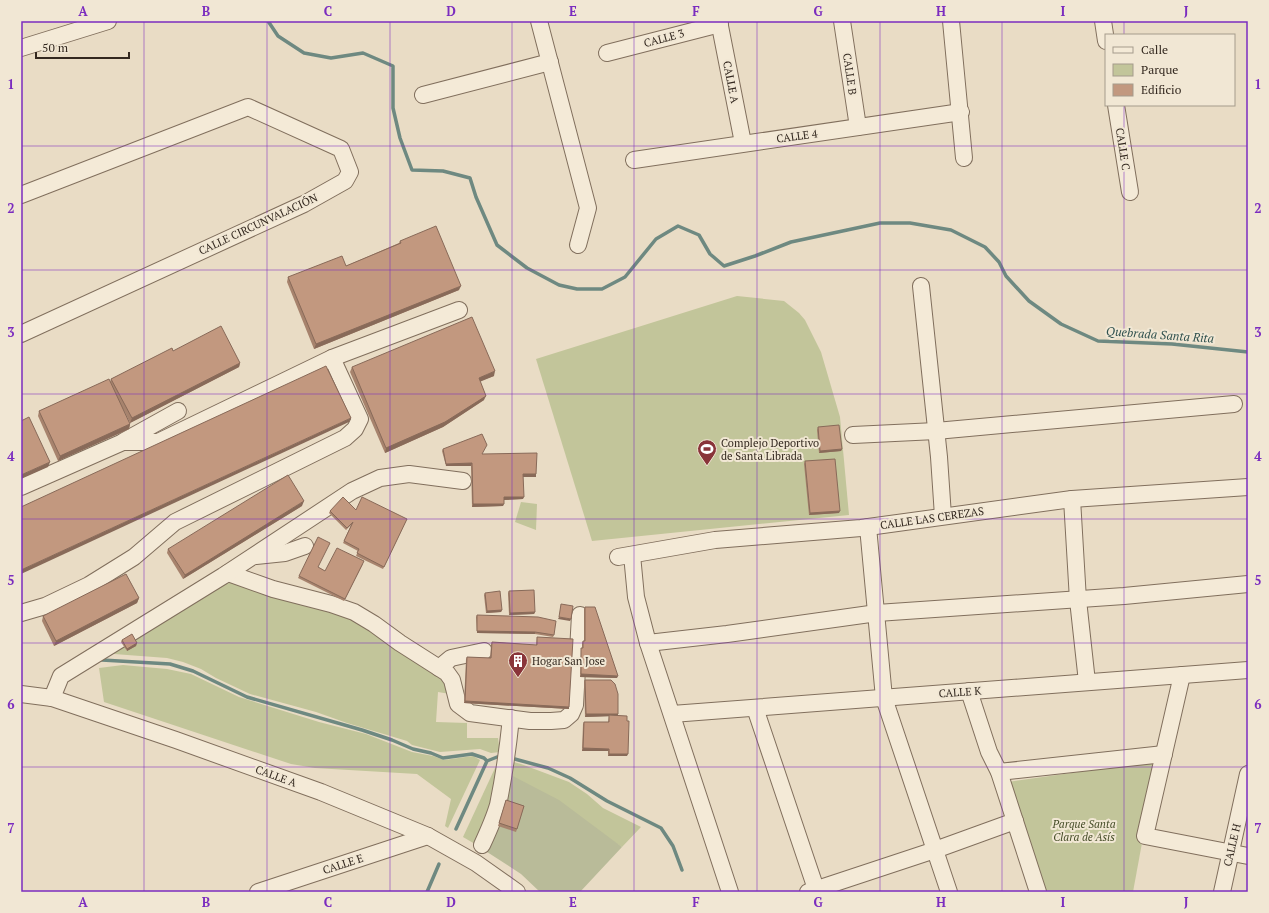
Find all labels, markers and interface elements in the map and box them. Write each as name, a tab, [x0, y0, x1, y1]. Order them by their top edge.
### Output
text: A	[78, 2, 88, 20]
text: B	[202, 2, 210, 20]
text: C	[324, 2, 332, 20]
text: D	[446, 2, 456, 20]
text: E	[569, 2, 577, 20]
text: F	[692, 2, 700, 20]
text: G	[813, 2, 823, 20]
text: H	[936, 2, 946, 20]
text: I	[1061, 2, 1066, 20]
text: J	[1184, 2, 1189, 20]
street label: CALLE 3	[642, 26, 686, 50]
scale bar	[36, 34, 129, 60]
legend	[1105, 34, 1235, 106]
text: 50 m	[42, 40, 69, 55]
text: Calle	[1141, 42, 1168, 57]
street label: CALLE B	[840, 52, 860, 96]
street label: CALLE A	[720, 60, 742, 105]
text: Parque	[1141, 62, 1178, 77]
text: 1	[7, 75, 15, 93]
text: 1	[1254, 75, 1262, 93]
text: Edificio	[1141, 82, 1182, 97]
street label: CALLE 4	[776, 126, 819, 146]
street label: CALLE C	[1113, 127, 1133, 171]
street label: CALLE CIRCUNVALACIÓN	[196, 190, 320, 258]
text: 2	[7, 199, 15, 217]
text: 2	[1254, 199, 1262, 217]
text: 3	[7, 323, 15, 341]
water label: Quebrada Santa Rita	[1105, 323, 1215, 346]
text: 3	[1254, 323, 1262, 341]
place label: Complejo Deportivo de Santa Librada	[721, 436, 819, 463]
sports icon: Complejo Deportivo de Santa Librada	[696, 438, 718, 466]
text: 4	[7, 447, 15, 465]
text: 4	[1254, 447, 1262, 465]
street label: CALLE LAS CEREZAS	[879, 504, 985, 532]
text: 5	[7, 571, 15, 589]
text: 5	[1254, 571, 1262, 589]
building icon: Hogar San Jose	[507, 650, 529, 678]
place label: Hogar San Jose	[532, 654, 606, 668]
street label: CALLE K	[938, 683, 983, 700]
text: 6	[7, 695, 15, 713]
text: 6	[1254, 695, 1262, 713]
street label: CALLE A	[253, 762, 299, 790]
park label: Parque Santa Clara de Asís	[1051, 817, 1116, 844]
text: 7	[7, 819, 15, 837]
text: 7	[1254, 819, 1262, 837]
street label: CALLE H	[1220, 822, 1244, 868]
street label: CALLE E	[321, 851, 365, 877]
text: A	[78, 893, 88, 911]
text: B	[202, 893, 210, 911]
text: C	[324, 893, 332, 911]
text: D	[446, 893, 456, 911]
text: E	[569, 893, 577, 911]
text: F	[692, 893, 700, 911]
text: G	[813, 893, 823, 911]
text: H	[936, 893, 946, 911]
text: I	[1061, 893, 1066, 911]
text: J	[1184, 893, 1189, 911]

